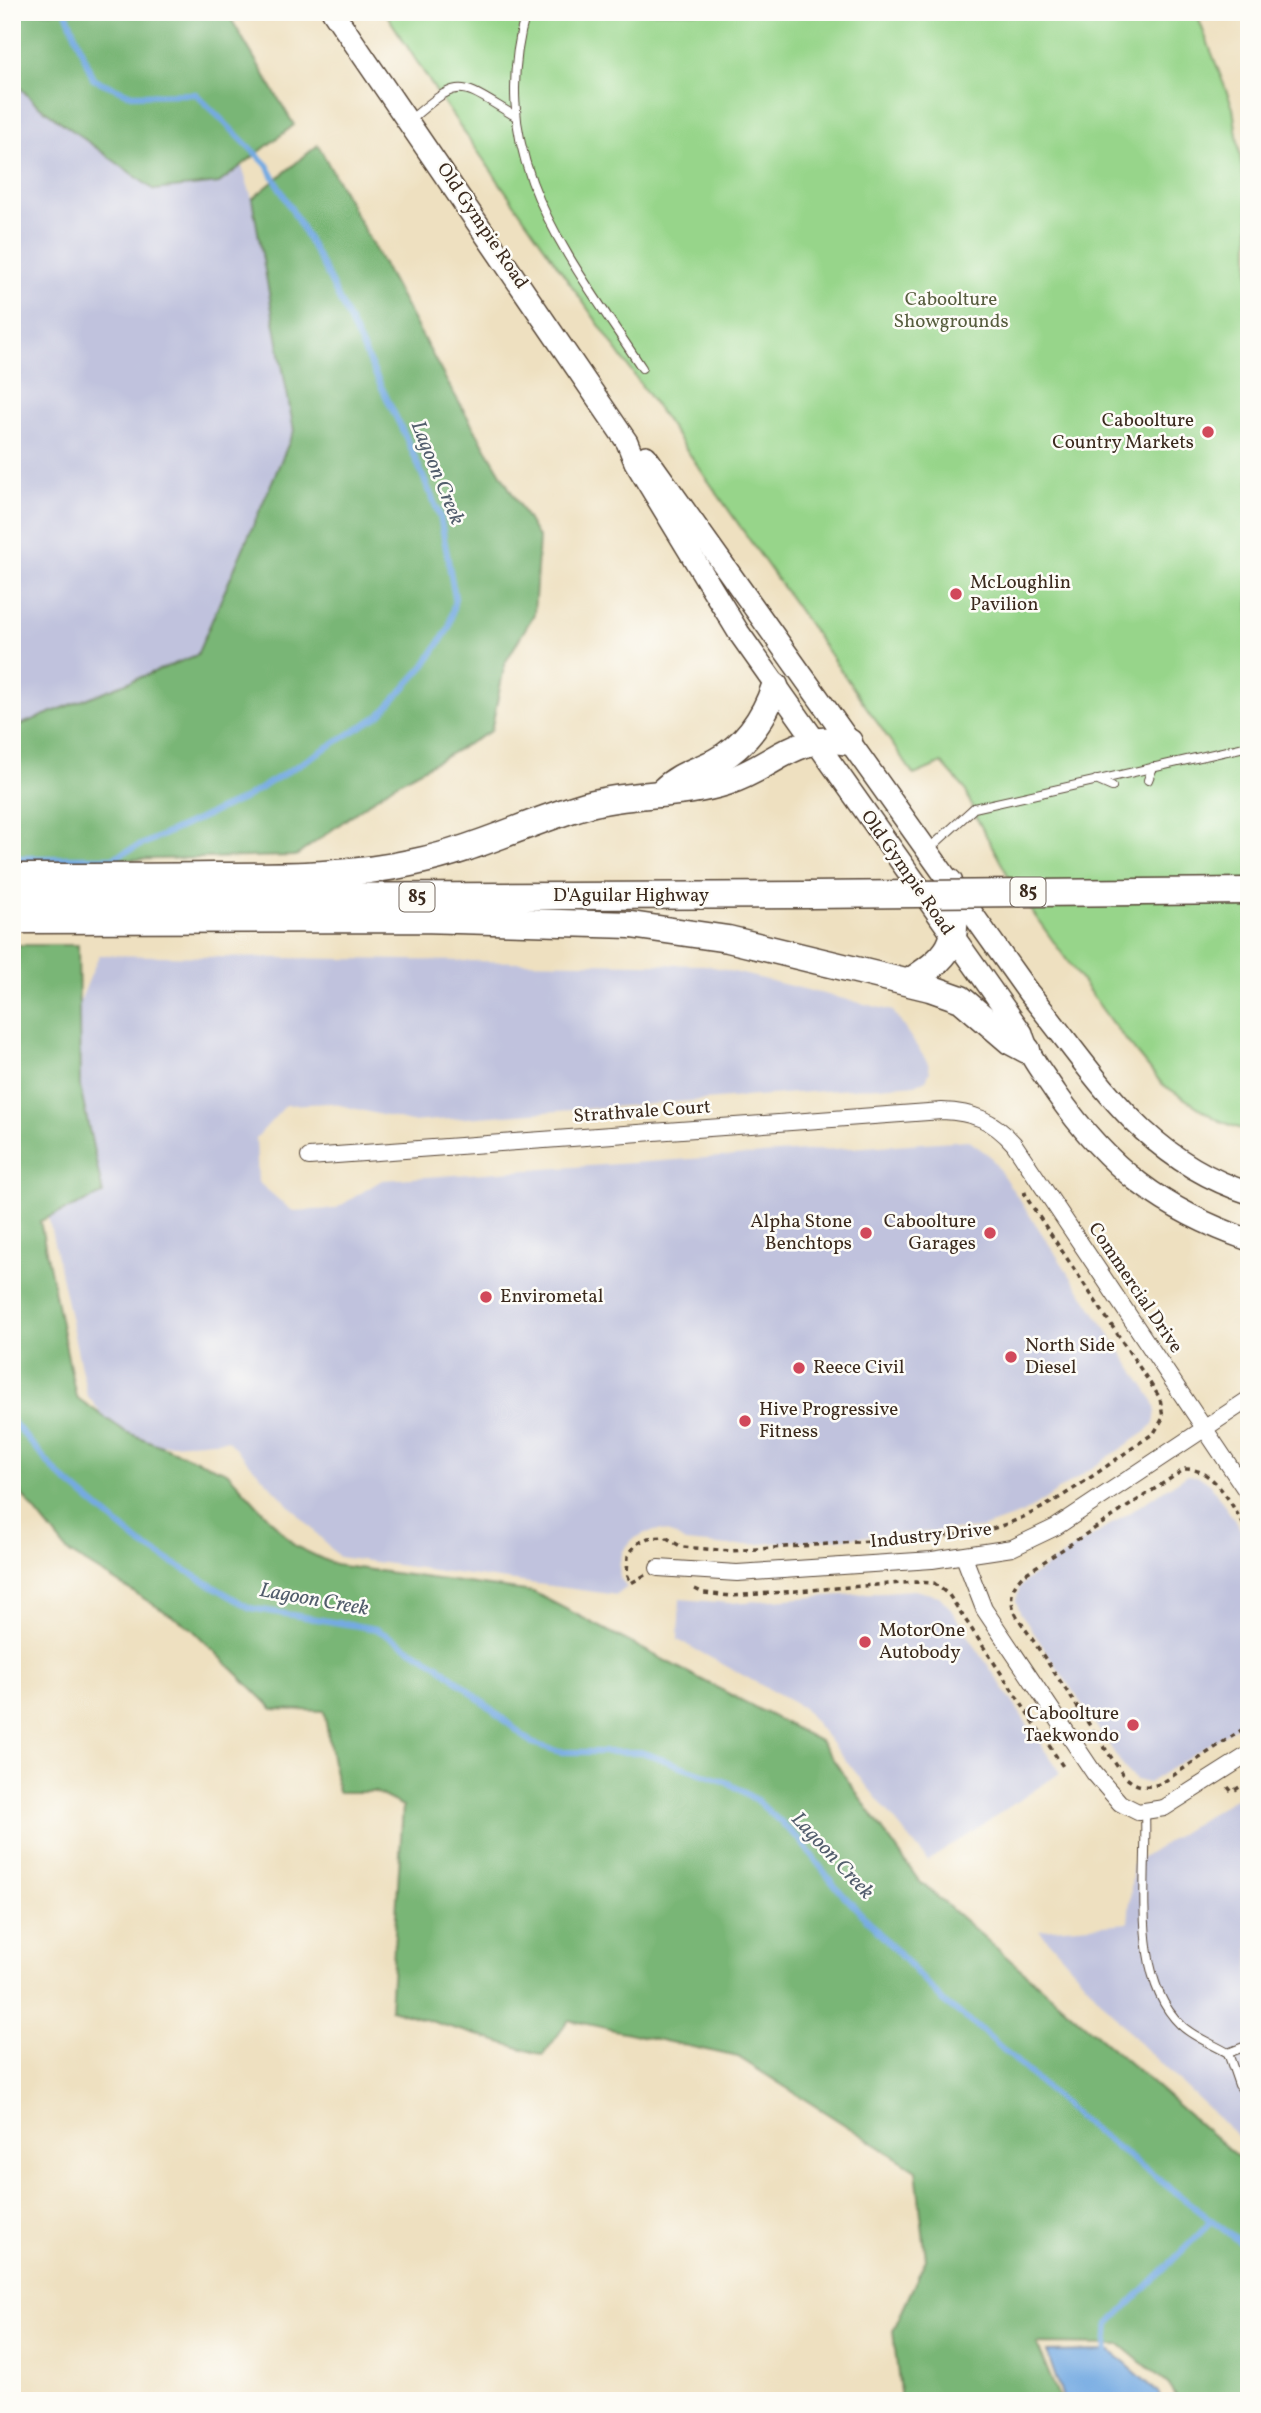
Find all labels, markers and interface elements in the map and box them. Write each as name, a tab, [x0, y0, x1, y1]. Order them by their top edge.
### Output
street label: Old Gympie Road	[430, 158, 534, 294]
park label: Caboolture Showgrounds	[893, 287, 1009, 335]
place label: Caboolture Country Markets	[1052, 408, 1194, 456]
water label: Lagoon Creek	[403, 417, 471, 530]
marker: Caboolture Country Markets	[1200, 424, 1216, 440]
place label: McLoughlin Pavilion	[970, 570, 1071, 618]
marker: McLoughlin Pavilion	[948, 586, 964, 602]
street label: Old Gympie Road	[854, 805, 960, 941]
road number: 85	[1010, 878, 1046, 906]
road number: 85	[400, 882, 434, 912]
street label: D'Aguilar Highway	[553, 883, 709, 909]
street label: Strathvale Court	[573, 1094, 712, 1130]
place label: Alpha Stone Benchtops	[750, 1209, 852, 1257]
place label: Caboolture Garages	[884, 1209, 976, 1257]
street label: Commercial Drive	[1082, 1217, 1188, 1359]
marker: Alpha Stone Benchtops	[858, 1225, 874, 1241]
marker: Caboolture Garages	[982, 1225, 998, 1241]
place label: Envirometal	[500, 1284, 604, 1310]
marker: Envirometal	[478, 1289, 494, 1305]
place label: North Side Diesel	[1025, 1333, 1115, 1381]
marker: North Side Diesel	[1003, 1349, 1019, 1365]
place label: Reece Civil	[813, 1355, 905, 1381]
marker: Reece Civil	[791, 1360, 807, 1376]
place label: Hive Progressive Fitness	[759, 1397, 898, 1445]
marker: Hive Progressive Fitness	[737, 1413, 753, 1429]
street label: Industry Drive	[869, 1517, 993, 1555]
water label: Lagoon Creek	[257, 1576, 371, 1624]
place label: MotorOne Autobody	[879, 1618, 965, 1666]
marker: MotorOne Autobody	[857, 1634, 873, 1650]
place label: Caboolture Taekwondo	[1023, 1701, 1119, 1749]
marker: Caboolture Taekwondo	[1125, 1717, 1141, 1733]
water label: Lagoon Creek	[784, 1806, 880, 1906]

